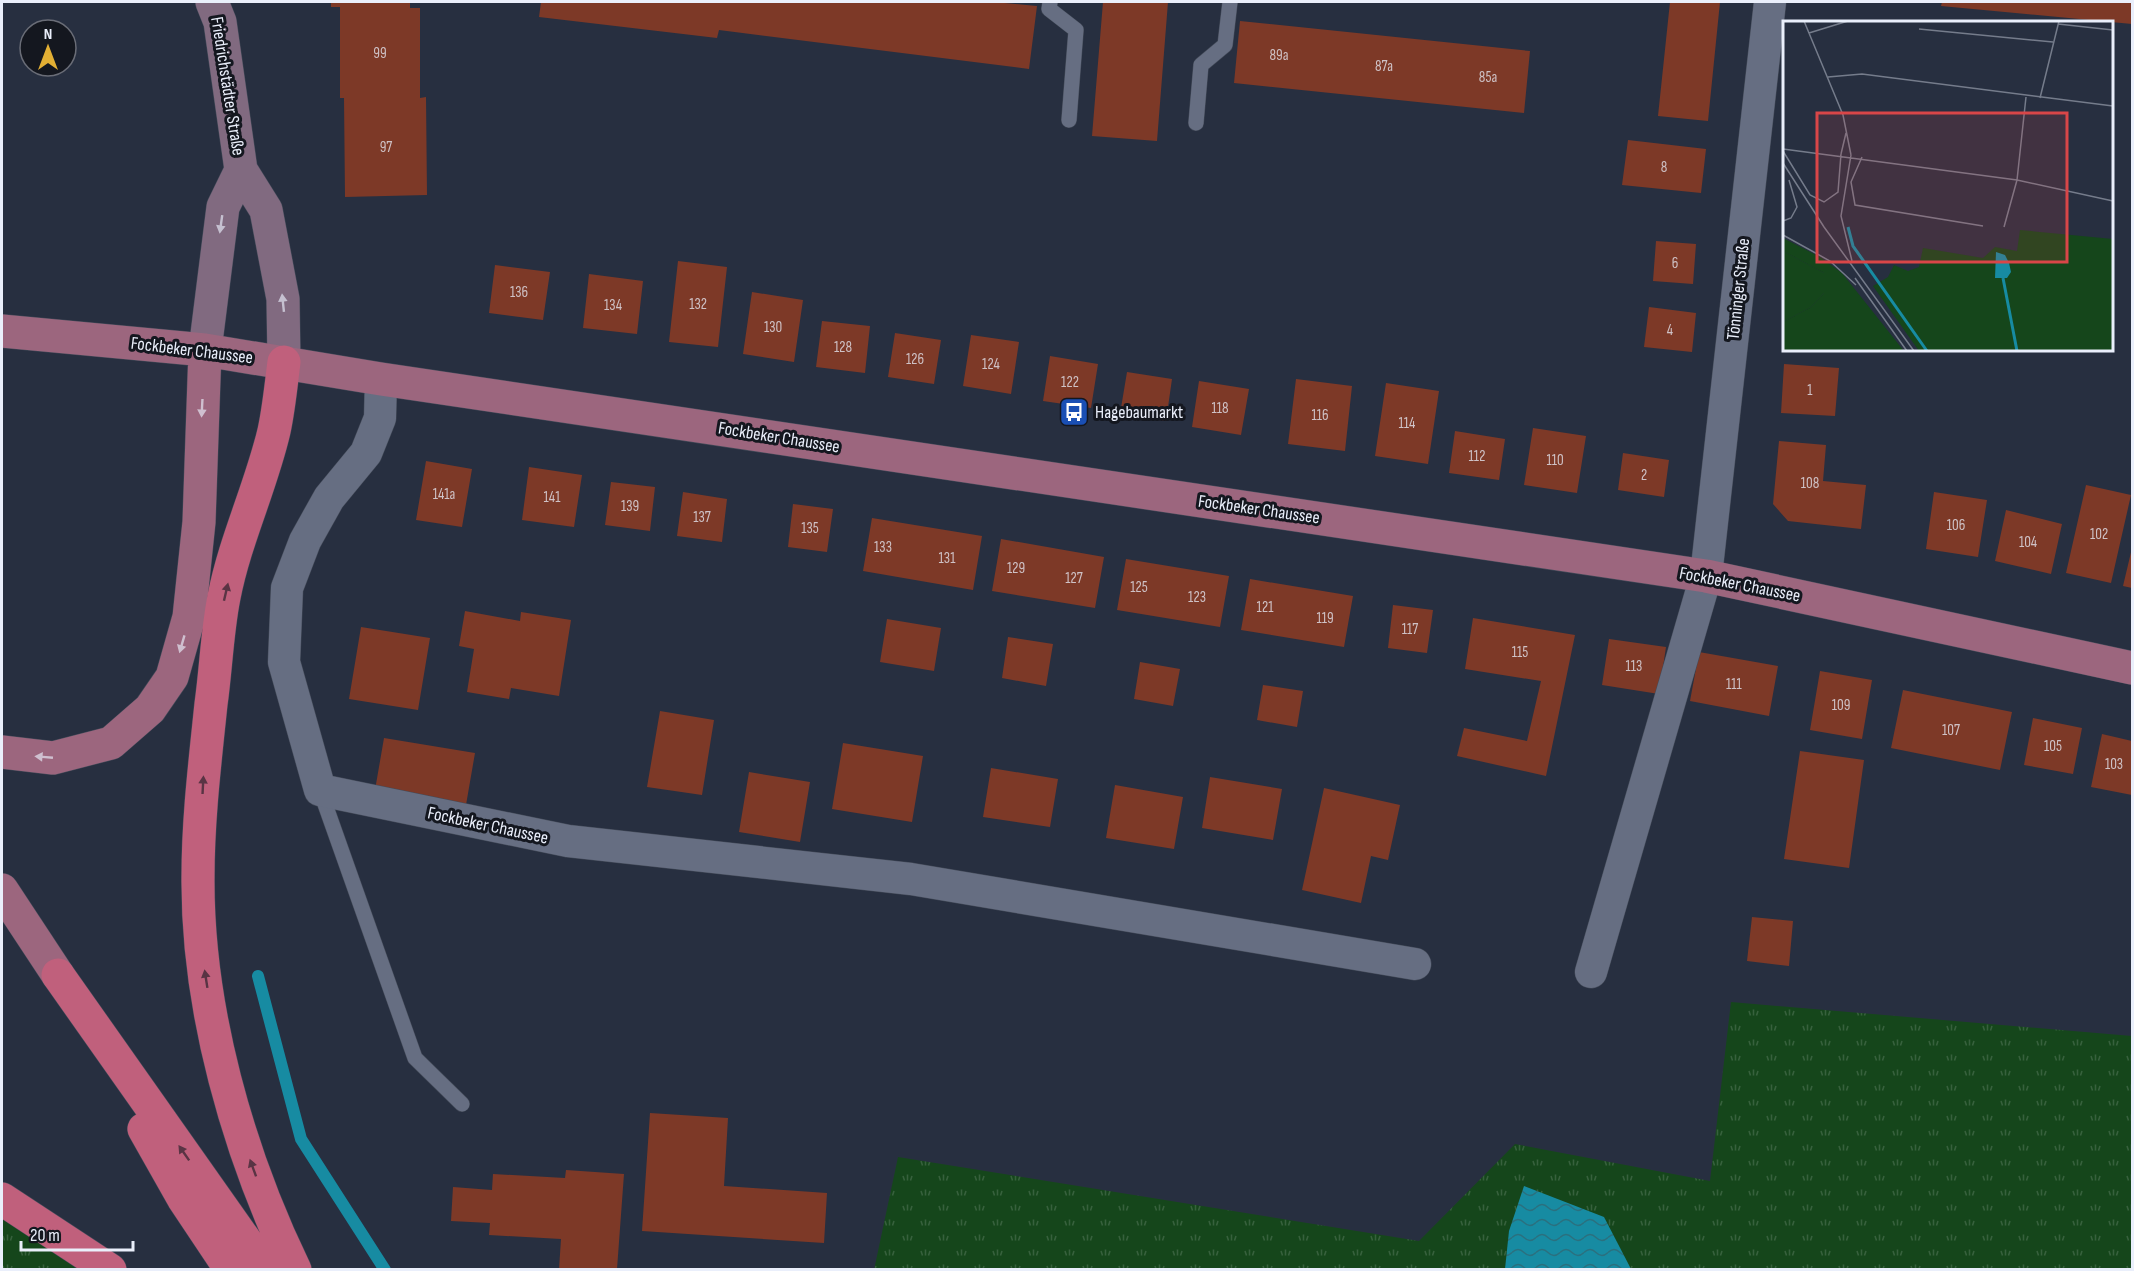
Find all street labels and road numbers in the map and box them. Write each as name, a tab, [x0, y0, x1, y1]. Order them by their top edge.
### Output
street label: Friedrichstädter Straße	[206, 15, 249, 157]
street label: Tönninger Straße	[1723, 237, 1754, 341]
street label: Fockbeker Chaussee	[130, 333, 254, 368]
street label: Fockbeker Chaussee	[717, 418, 841, 457]
street label: Fockbeker Chaussee	[1197, 491, 1321, 528]
street label: Fockbeker Chaussee	[1678, 562, 1802, 607]
street label: Fockbeker Chaussee	[426, 802, 550, 849]

